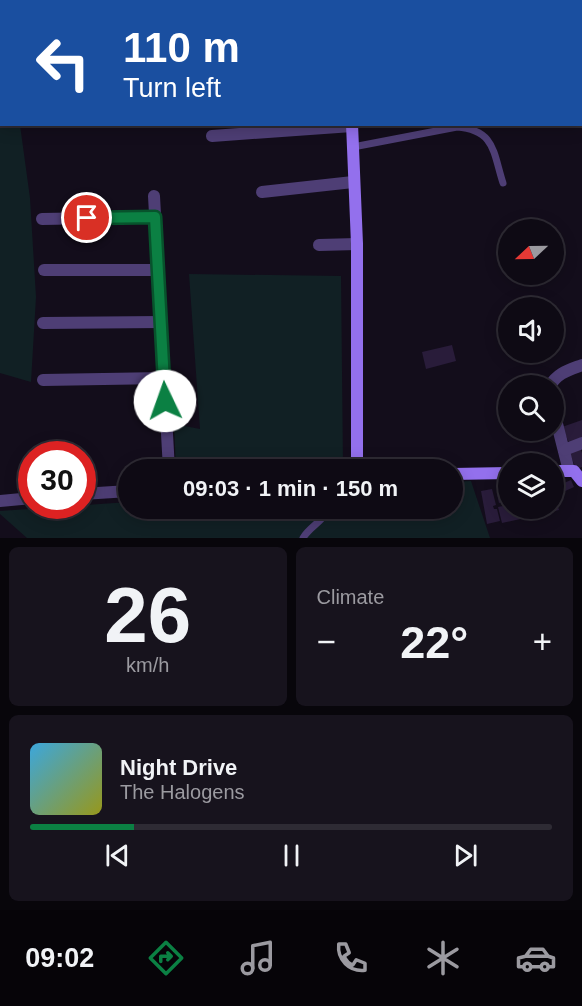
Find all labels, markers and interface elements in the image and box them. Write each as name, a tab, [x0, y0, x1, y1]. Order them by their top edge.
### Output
icon: left	[24, 24, 102, 102]
text: 110 m	[123, 24, 240, 71]
text: Turn left	[123, 73, 221, 103]
pin	[61, 192, 112, 243]
icon: arrive	[70, 201, 103, 234]
north arrow	[498, 219, 564, 285]
map controls	[498, 219, 564, 519]
button: sound	[498, 297, 564, 363]
position arrow	[133, 369, 197, 433]
button: search	[498, 375, 564, 441]
speed limit sign: 30	[18, 441, 96, 519]
button: layers	[498, 453, 564, 519]
text: 09:03 · 1 min · 150 m	[183, 476, 398, 501]
text: 26	[104, 571, 191, 659]
text: Climate	[317, 586, 384, 608]
text: 22°	[400, 617, 468, 668]
text: −	[317, 623, 336, 660]
text: +	[533, 623, 552, 660]
text: km/h	[126, 654, 169, 676]
text: Night Drive	[120, 755, 237, 780]
text: The Halogens	[120, 781, 245, 803]
icon: previous	[101, 839, 134, 872]
icon: pause	[275, 839, 308, 872]
icon: next	[449, 839, 482, 872]
icon: directions	[145, 937, 187, 979]
icon: music	[237, 937, 279, 979]
icon: phone	[330, 937, 372, 979]
icon: climate	[422, 937, 464, 979]
icon: car	[515, 937, 557, 979]
text: 09:02	[25, 943, 94, 973]

